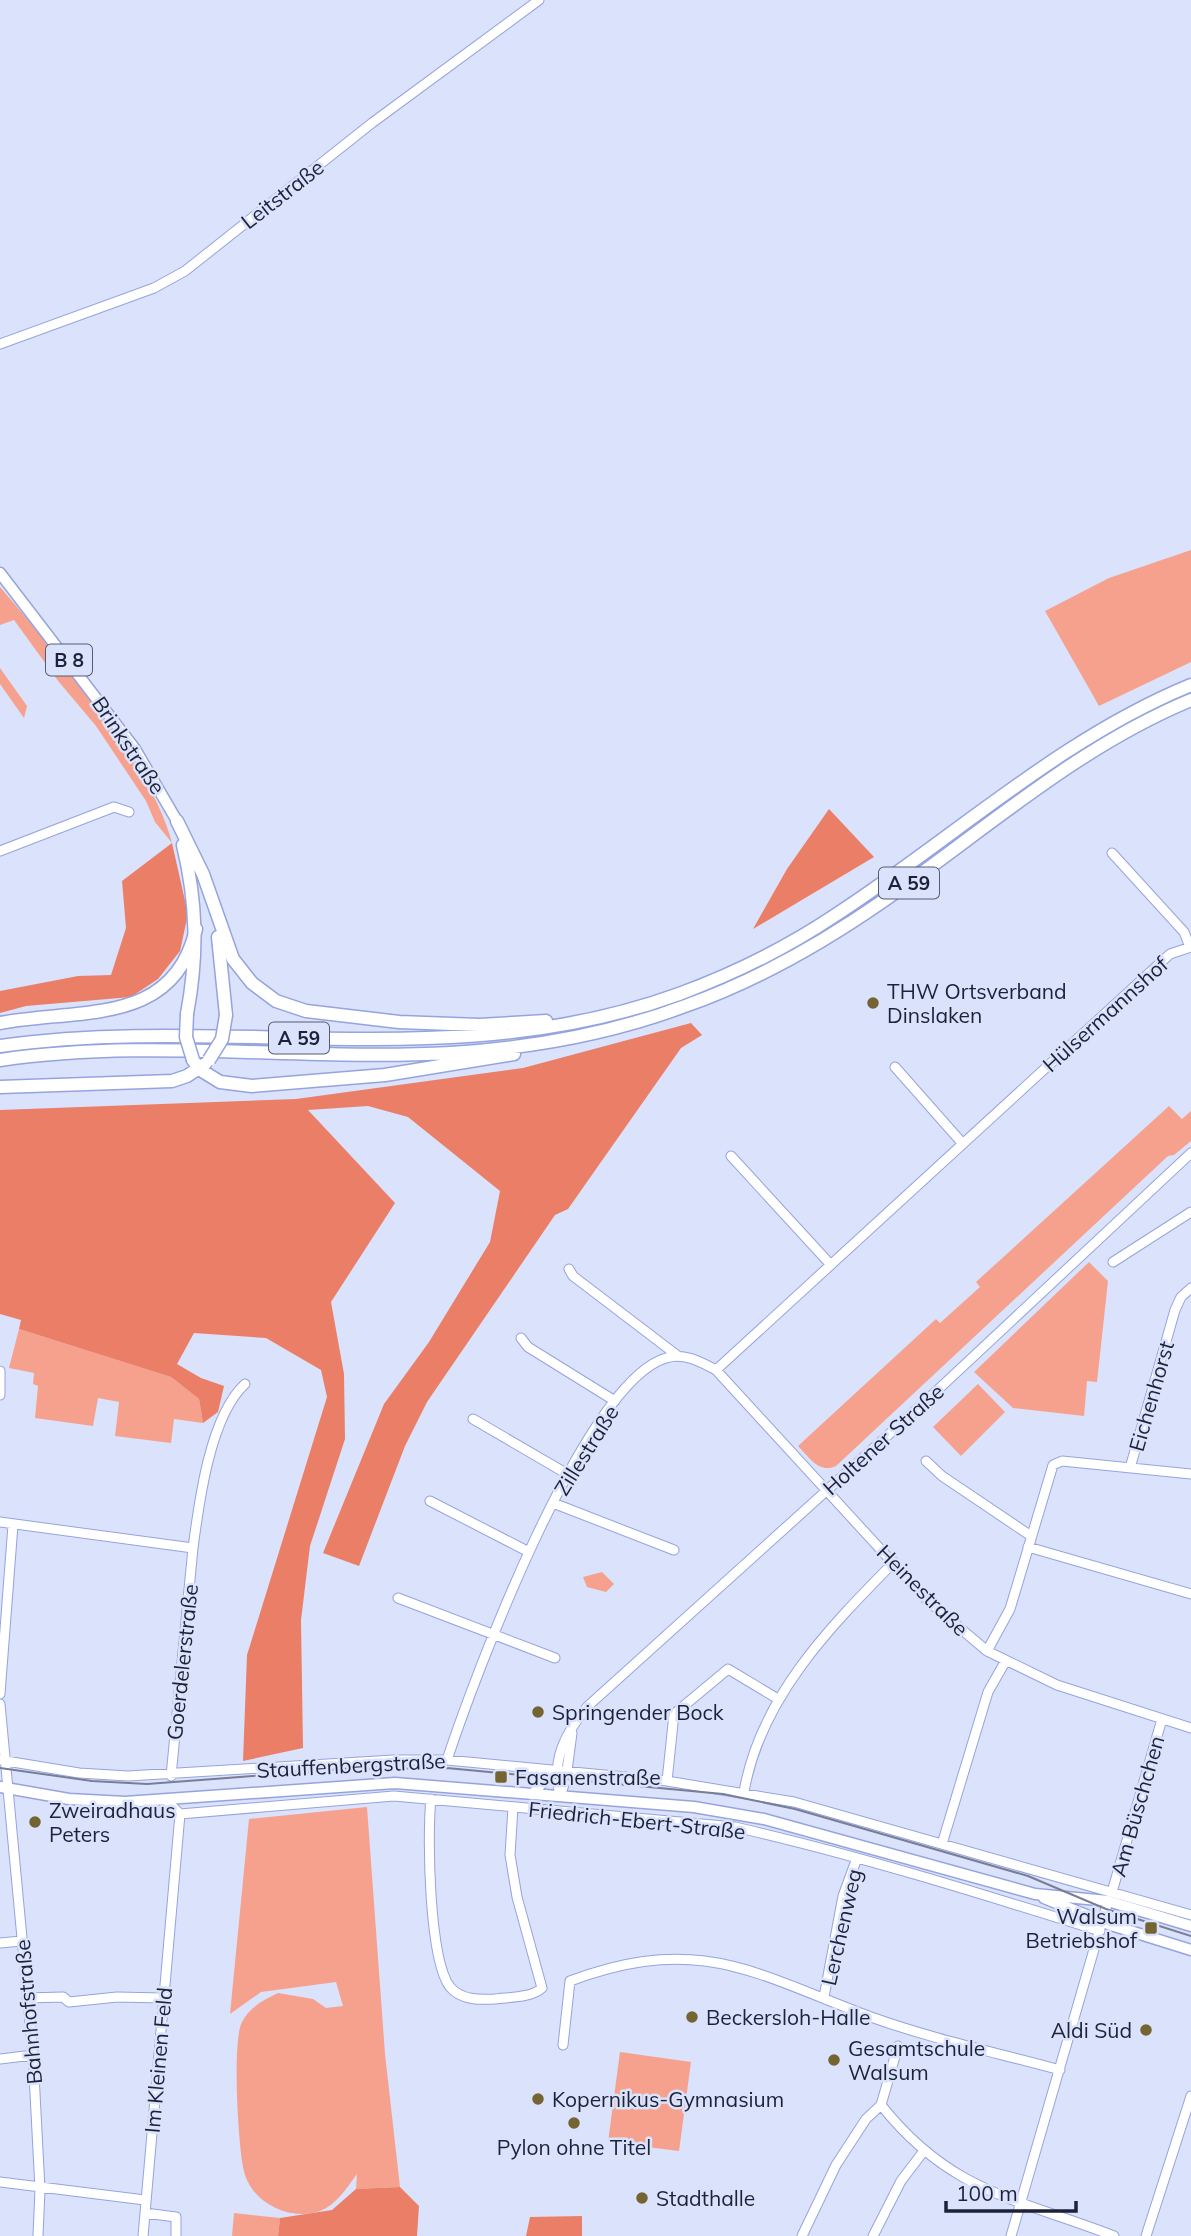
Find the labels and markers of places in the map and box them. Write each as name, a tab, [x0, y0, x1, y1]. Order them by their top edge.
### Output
place label: THW Ortsverband Dinslaken	[887, 978, 1067, 1028]
marker: THW Ortsverband Dinslaken	[865, 995, 881, 1011]
place label: Springender Bock	[552, 1699, 724, 1725]
marker: Springender Bock	[530, 1704, 546, 1720]
place label: Fasanenstraße	[515, 1764, 661, 1790]
marker: Fasanenstraße	[493, 1769, 509, 1785]
place label: Zweiradhaus Peters	[49, 1797, 176, 1847]
marker: Zweiradhaus Peters	[27, 1814, 43, 1830]
place label: Walsum Betriebshof	[1026, 1903, 1138, 1953]
marker: Walsum Betriebshof	[1143, 1920, 1159, 1936]
place label: Beckersloh-Halle	[706, 2004, 870, 2030]
marker: Beckersloh-Halle	[684, 2009, 700, 2025]
place label: Aldi Süd	[1051, 2017, 1132, 2043]
marker: Aldi Süd	[1138, 2022, 1154, 2038]
place label: Gesamtschule Walsum	[848, 2035, 985, 2085]
marker: Gesamtschule Walsum	[826, 2052, 842, 2068]
place label: Kopernikus-Gymnasium	[552, 2086, 784, 2112]
marker: Kopernikus-Gymnasium	[530, 2091, 546, 2107]
marker: Pylon ohne Titel	[566, 2115, 582, 2131]
place label: Pylon ohne Titel	[497, 2134, 651, 2160]
place label: Stadthalle	[656, 2185, 755, 2211]
marker: Stadthalle	[634, 2190, 650, 2206]

